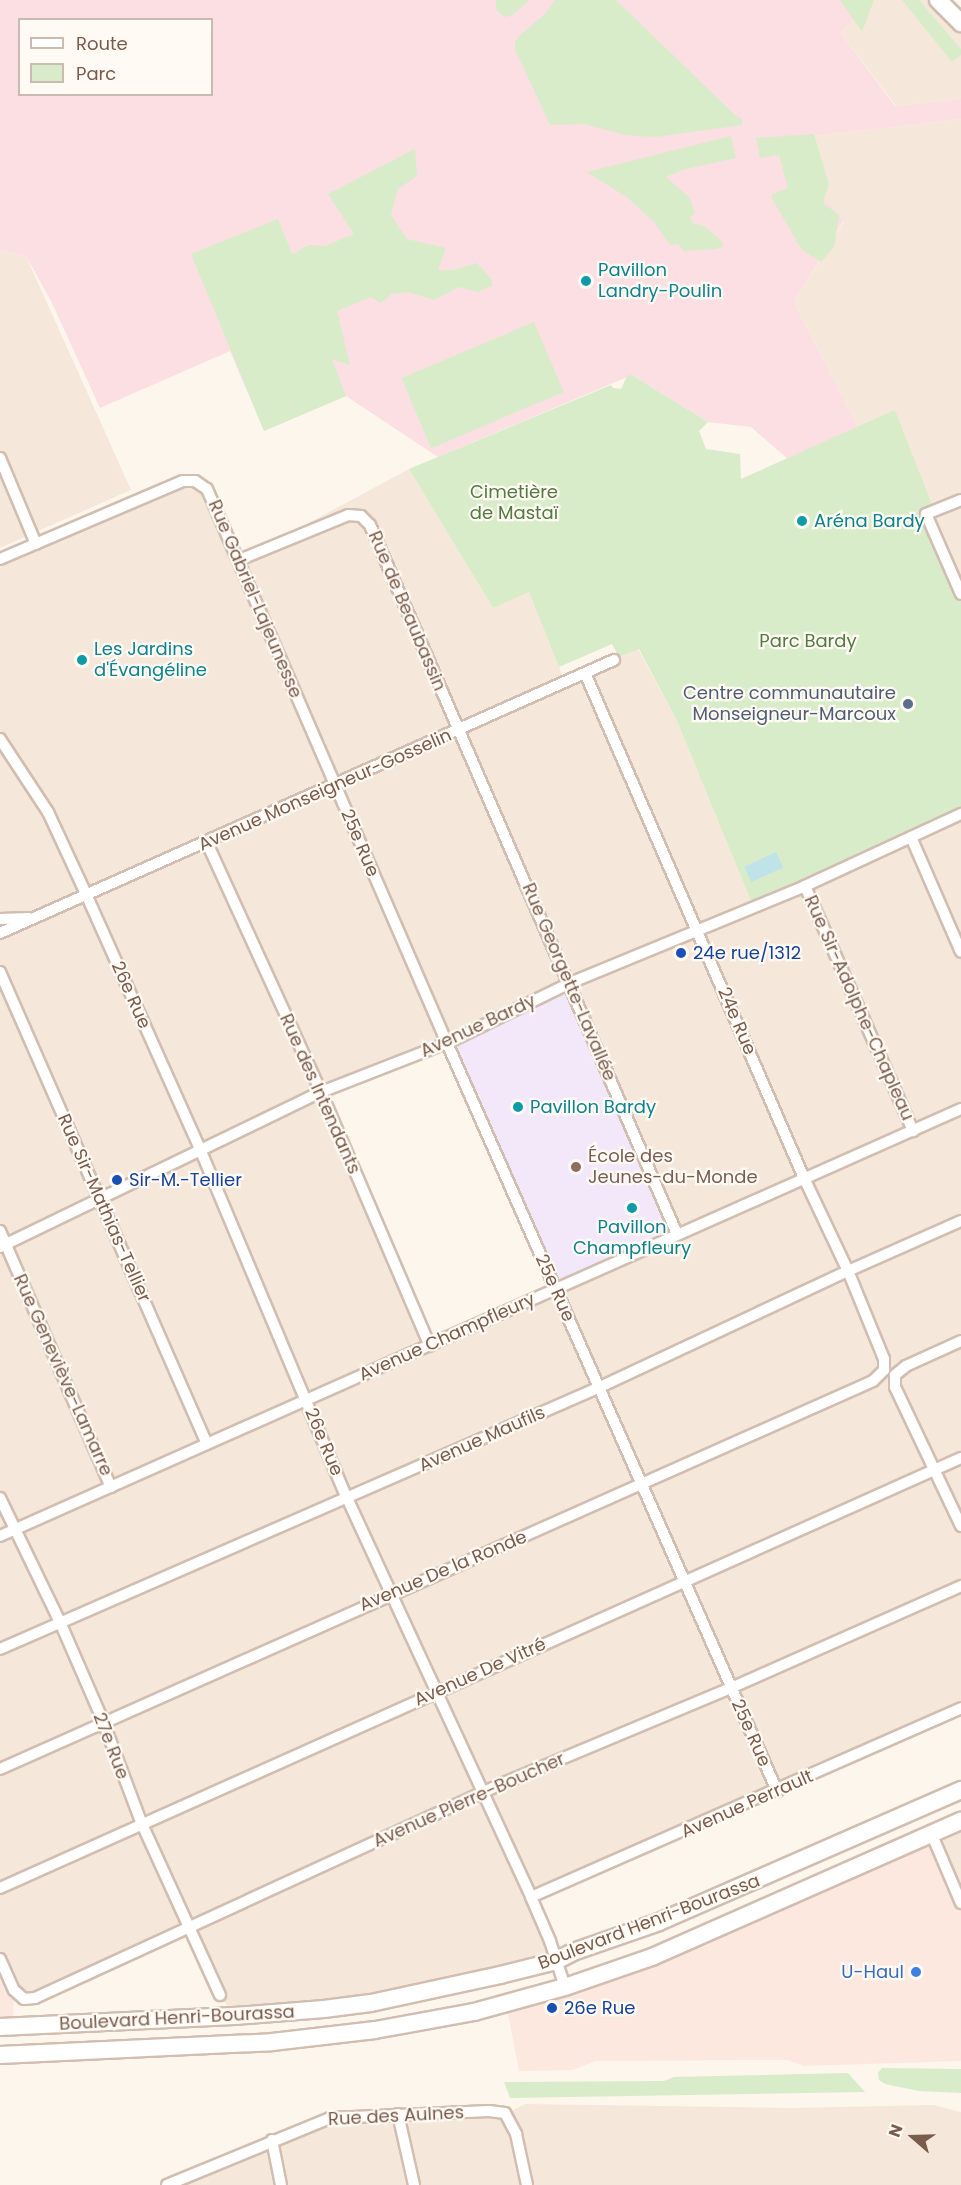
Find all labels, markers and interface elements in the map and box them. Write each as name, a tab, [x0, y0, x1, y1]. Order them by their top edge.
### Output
legend	[18, 18, 213, 96]
text: Route	[76, 31, 128, 56]
text: Parc	[76, 61, 116, 86]
place label: Pavillon Landry-Poulin	[598, 260, 722, 302]
marker: Pavillon Landry-Poulin	[579, 274, 593, 288]
park label: Cimetière de Mastaï	[470, 482, 558, 524]
street label: Rue Gabriel-Lajeunesse	[203, 497, 307, 701]
place label: Aréna Bardy	[814, 510, 925, 532]
marker: Aréna Bardy	[795, 514, 809, 528]
street label: Rue de Beaubassin	[364, 528, 450, 694]
park label: Parc Bardy	[759, 630, 857, 652]
place label: Les Jardins d'Évangéline	[94, 639, 207, 682]
marker: Les Jardins d'Évangéline	[75, 653, 89, 667]
place label: Centre communautaire Monseigneur-Marcoux	[683, 683, 896, 726]
marker: Centre communautaire Monseigneur-Marcoux	[901, 697, 915, 711]
street label: Avenue Monseigneur-Gosselin	[195, 724, 455, 856]
street label: 25e Rue	[336, 806, 384, 880]
street label: Rue Georgette-Lavallée	[517, 880, 621, 1084]
street label: Rue Sir-Adolphe-Chapleau	[799, 892, 919, 1124]
place label: 24e rue/1312	[693, 942, 801, 964]
marker: 24e rue/1312	[674, 946, 688, 960]
street label: 26e Rue	[107, 958, 155, 1032]
street label: 24e Rue	[713, 984, 761, 1058]
street label: Avenue Bardy	[417, 990, 539, 1062]
street label: Rue des Intendants	[275, 1011, 365, 1177]
place label: Pavillon Bardy	[530, 1096, 656, 1118]
marker: Pavillon Bardy	[511, 1100, 525, 1114]
street label: Rue Sir-Mathias-Tellier	[53, 1111, 155, 1305]
place label: École des Jeunes-du-Monde	[588, 1146, 758, 1188]
marker: École des Jeunes-du-Monde	[569, 1160, 583, 1174]
place label: Sir-M.-Tellier	[129, 1169, 242, 1191]
marker: Sir-M.-Tellier	[110, 1173, 124, 1187]
marker: Pavillon Champfleury	[625, 1201, 639, 1215]
place label: Pavillon Champfleury	[573, 1217, 691, 1260]
street label: 25e Rue	[531, 1251, 579, 1325]
street label: Rue Geneviève-Lamarre	[9, 1271, 117, 1479]
street label: Avenue Champfleury	[356, 1288, 538, 1386]
street label: Avenue Maufils	[416, 1402, 548, 1476]
street label: 26e Rue	[300, 1405, 348, 1479]
street label: Avenue De la Ronde	[356, 1526, 530, 1616]
street label: Avenue De Vitré	[411, 1633, 549, 1711]
street label: 25e Rue	[727, 1696, 775, 1770]
street label: 27e Rue	[88, 1710, 134, 1782]
street label: Avenue Pierre-Boucher	[370, 1748, 568, 1852]
street label: Avenue Perrault	[678, 1765, 816, 1843]
street label: Boulevard Henri-Bourassa	[535, 1870, 763, 1974]
place label: U-Haul	[841, 1961, 904, 1983]
marker: U-Haul	[909, 1965, 923, 1979]
place label: 26e Rue	[564, 1997, 635, 2019]
street label: Boulevard Henri-Bourassa	[59, 2001, 295, 2035]
marker: 26e Rue	[545, 2001, 559, 2015]
street label: Rue des Aulnes	[327, 2102, 465, 2130]
north arrow	[883, 2107, 943, 2167]
text: N	[883, 2121, 908, 2140]

